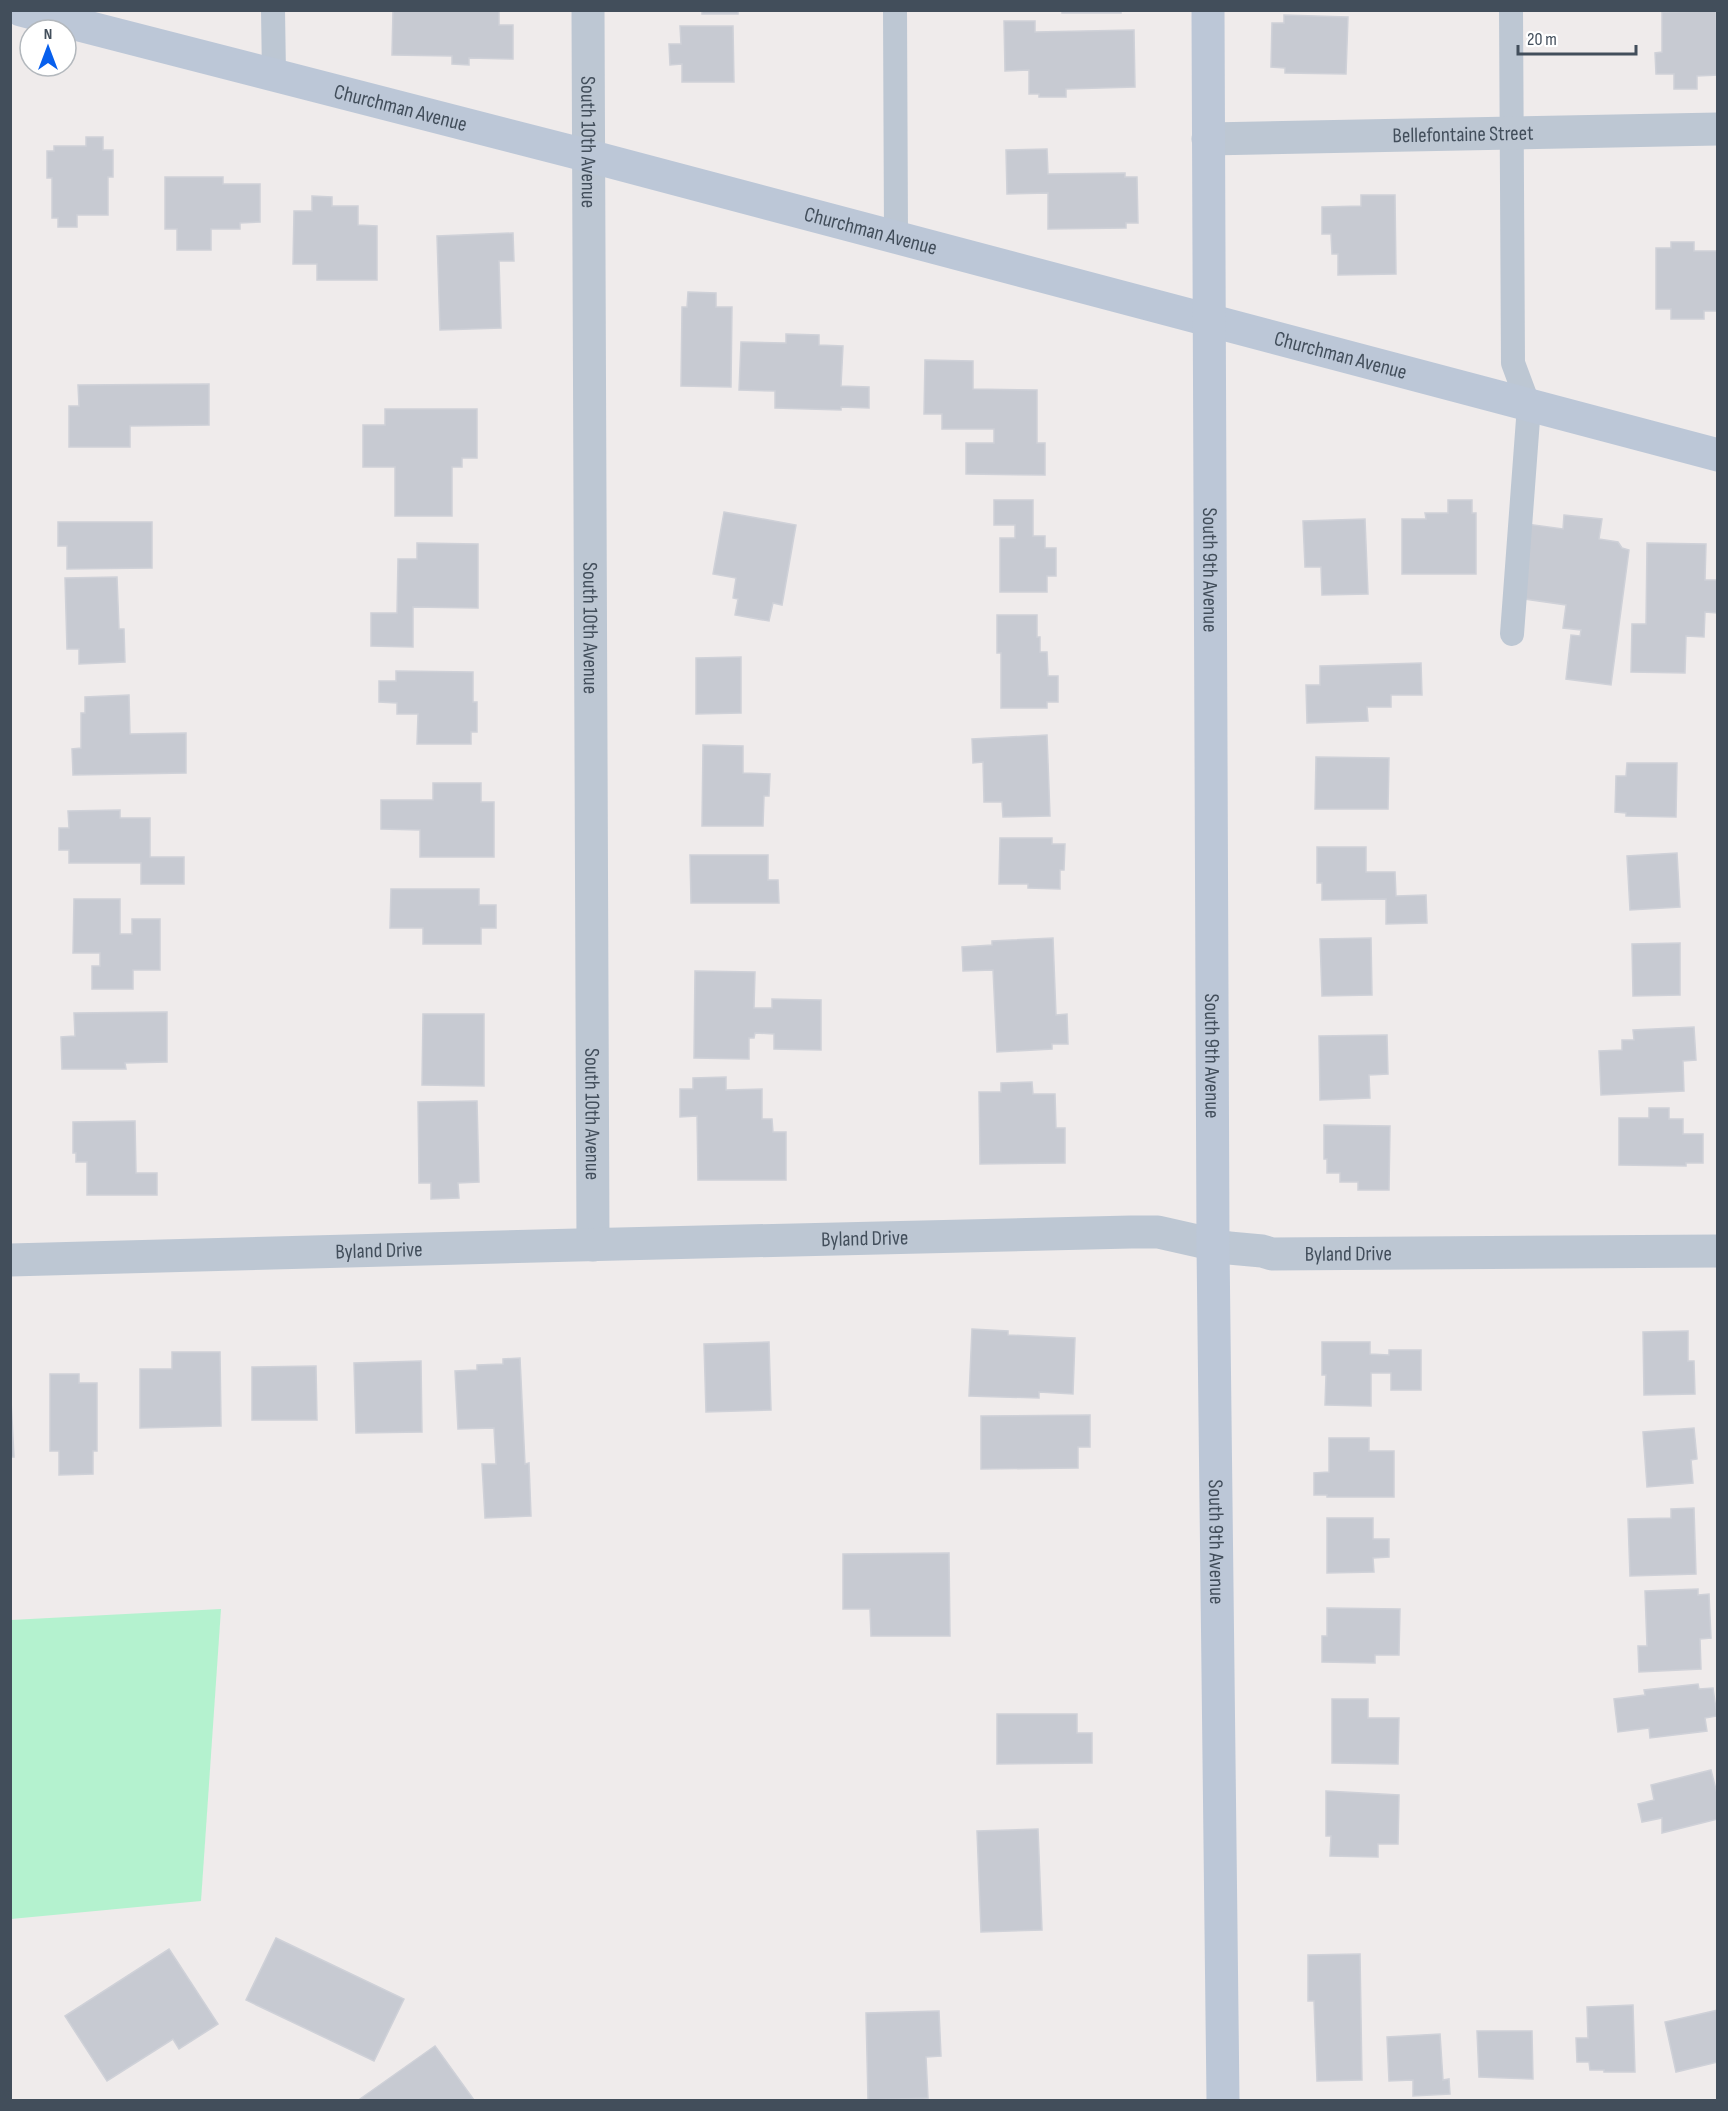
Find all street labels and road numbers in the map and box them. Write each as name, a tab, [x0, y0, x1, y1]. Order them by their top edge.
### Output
street label: South 10th Avenue	[575, 76, 601, 208]
street label: Churchman Avenue	[331, 79, 470, 137]
street label: Bellefontaine Street	[1392, 121, 1534, 148]
street label: Churchman Avenue	[802, 202, 940, 261]
street label: Churchman Avenue	[1271, 326, 1410, 385]
street label: South 9th Avenue	[1197, 508, 1223, 632]
street label: South 10th Avenue	[577, 562, 603, 694]
street label: South 9th Avenue	[1199, 994, 1224, 1118]
street label: South 10th Avenue	[579, 1048, 605, 1180]
street label: Byland Drive	[821, 1225, 909, 1252]
street label: Byland Drive	[335, 1237, 423, 1264]
street label: Byland Drive	[1305, 1241, 1392, 1267]
street label: South 9th Avenue	[1203, 1479, 1229, 1605]

